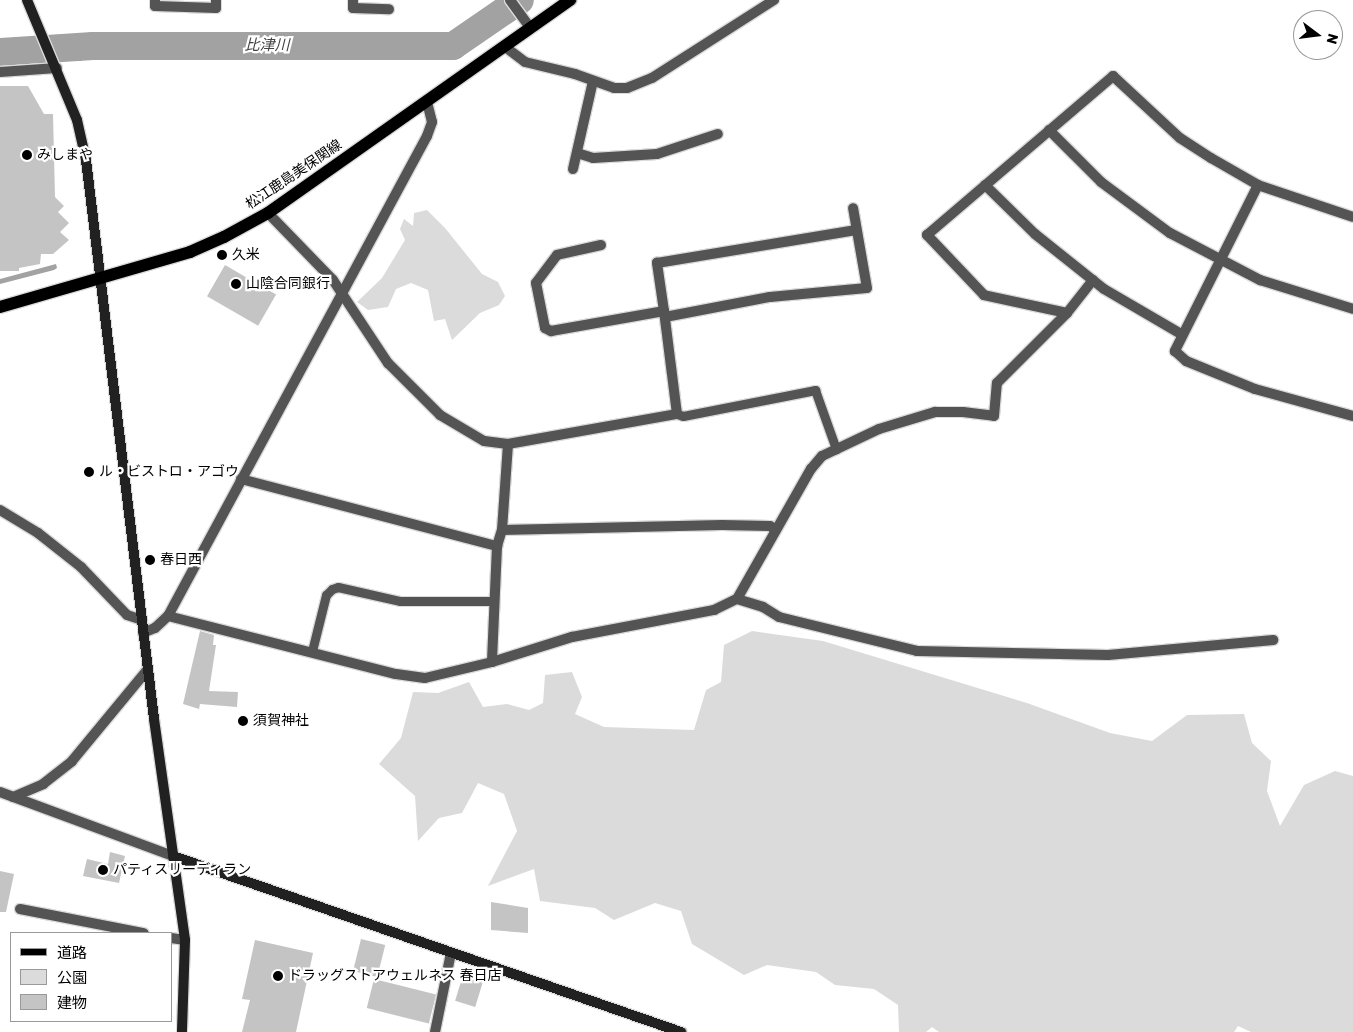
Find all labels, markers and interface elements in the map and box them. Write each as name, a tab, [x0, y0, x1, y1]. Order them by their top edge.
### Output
north arrow	[1293, 10, 1343, 60]
text: N	[1322, 32, 1342, 46]
water label: 比津川	[245, 37, 289, 55]
street label: 松江鹿島美保関線	[243, 137, 345, 213]
place label: みしまや	[37, 147, 93, 163]
marker: みしまや	[21, 149, 33, 161]
place label: 久米	[232, 247, 260, 263]
marker: 久米	[216, 249, 228, 261]
place label: 山陰合同銀行	[246, 276, 330, 292]
marker: 山陰合同銀行	[230, 278, 242, 290]
place label: ル・ビストロ・アゴウ	[99, 464, 239, 480]
marker: ル・ビストロ・アゴウ	[83, 466, 95, 478]
place label: 春日西	[160, 552, 202, 568]
marker: 春日西	[144, 554, 156, 566]
place label: 須賀神社	[253, 713, 309, 729]
marker: 須賀神社	[237, 715, 249, 727]
place label: パティスリーディラン	[113, 862, 253, 878]
marker: パティスリーディラン	[97, 864, 109, 876]
legend	[10, 932, 172, 1022]
text: 道路	[57, 944, 87, 962]
place label: ドラッグストアウェルネス 春日店	[288, 968, 501, 984]
text: 公園	[57, 969, 87, 987]
marker: ドラッグストアウェルネス 春日店	[272, 970, 284, 982]
text: 建物	[57, 994, 87, 1012]

